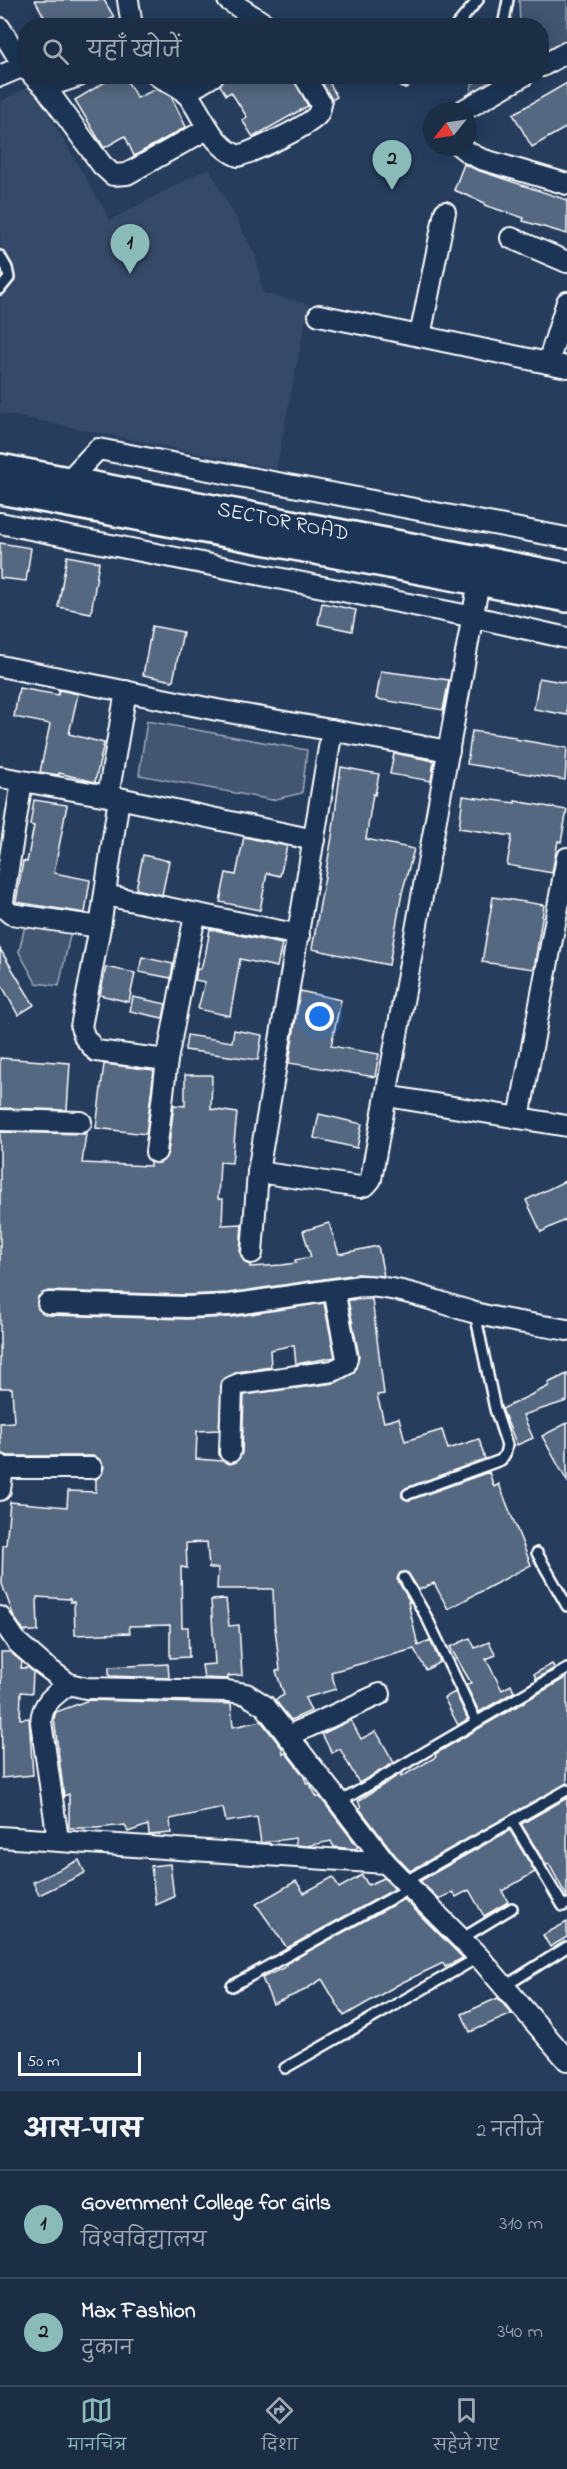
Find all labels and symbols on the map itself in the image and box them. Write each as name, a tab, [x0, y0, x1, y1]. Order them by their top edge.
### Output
north arrow	[423, 102, 477, 156]
pin: 2	[372, 140, 412, 190]
pin: 1	[110, 224, 150, 274]
street label: SECTOR ROAD	[215, 495, 351, 550]
your location	[305, 1002, 334, 1031]
scale bar	[18, 2049, 141, 2076]

